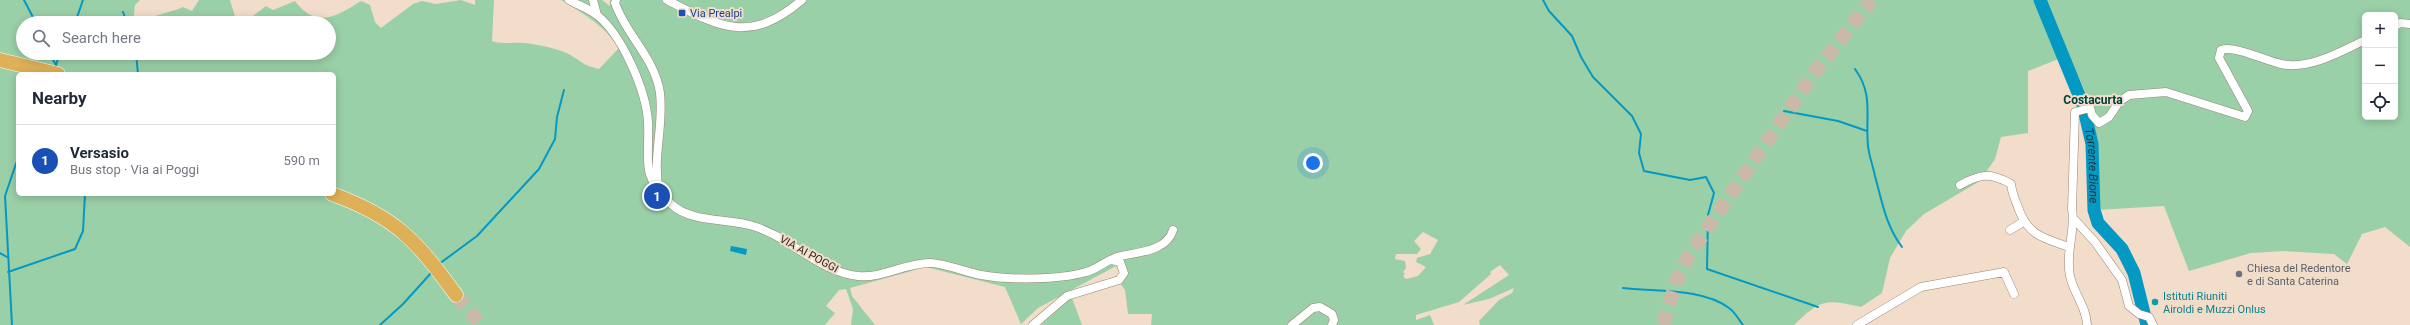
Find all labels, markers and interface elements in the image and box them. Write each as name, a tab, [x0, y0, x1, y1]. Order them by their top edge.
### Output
place label: Via Prealpi	[690, 7, 742, 20]
marker: Via Prealpi	[677, 8, 687, 18]
map controls	[2362, 12, 2398, 120]
button: +	[2362, 12, 2398, 48]
search box	[16, 16, 336, 60]
icon: search	[30, 27, 52, 49]
text: Search here	[62, 29, 141, 47]
button: −	[2362, 48, 2398, 84]
button: locate	[2362, 84, 2398, 120]
text: Nearby	[32, 88, 87, 108]
district label: Costacurta	[2063, 93, 2123, 107]
water label: Torrente Bione	[2082, 126, 2101, 204]
text: Versasio	[70, 144, 129, 162]
text: 1	[41, 153, 49, 168]
text: 590 m	[283, 153, 320, 168]
your location	[1303, 153, 1323, 173]
text: Bus stop · Via ai Poggi	[70, 162, 199, 177]
pin: 1	[644, 181, 670, 211]
street label: VIA AI POGGI	[777, 232, 841, 276]
place label: Chiesa del Redentore e di Santa Caterina	[2247, 262, 2351, 288]
marker: Chiesa del Redentore e di Santa Caterina	[2234, 269, 2244, 279]
place label: Istituti Riuniti Airoldi e Muzzi Onlus	[2163, 290, 2266, 316]
marker: Istituti Riuniti Airoldi e Muzzi Onlus	[2150, 297, 2160, 307]

